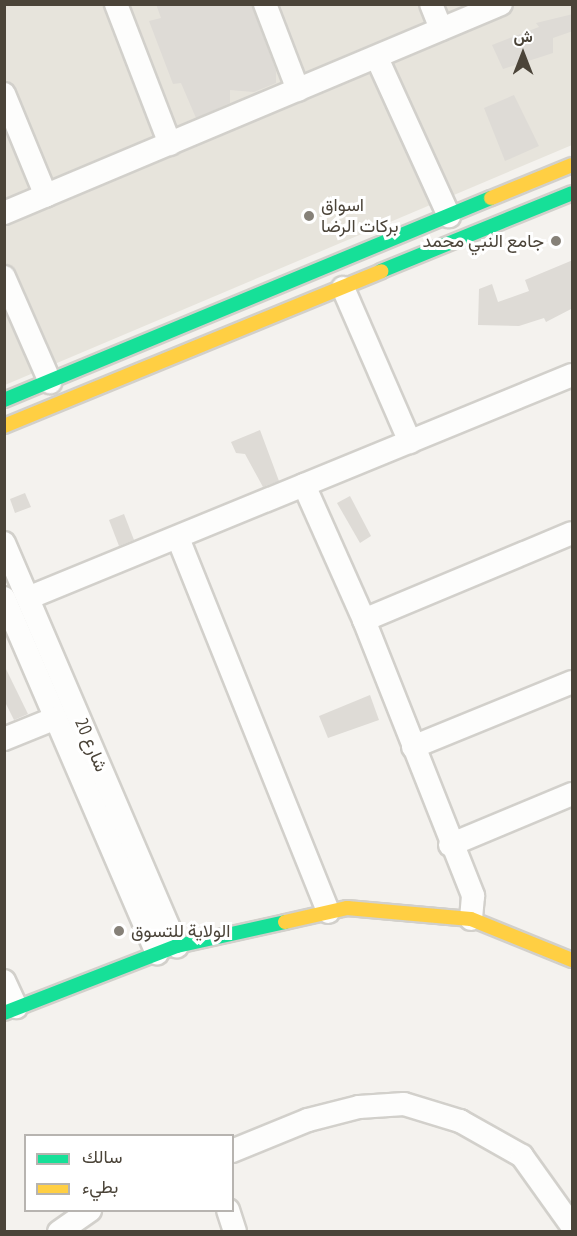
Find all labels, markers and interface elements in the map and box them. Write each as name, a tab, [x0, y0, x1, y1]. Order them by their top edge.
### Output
north arrow	[493, 24, 553, 84]
text: ش	[513, 26, 533, 46]
place label: اسواق بركات الرضا	[321, 195, 399, 238]
marker: اسواق بركات الرضا	[302, 209, 316, 223]
place label: جامع النبي محمد	[422, 230, 544, 252]
marker: جامع النبي محمد	[549, 234, 563, 248]
street label: شارع 20	[70, 715, 112, 775]
place label: الولاية للتسوق	[131, 920, 230, 942]
marker: الولاية للتسوق	[112, 924, 126, 938]
legend	[24, 1134, 234, 1212]
text: سالك	[82, 1145, 122, 1168]
text: بطيء	[82, 1175, 118, 1198]

